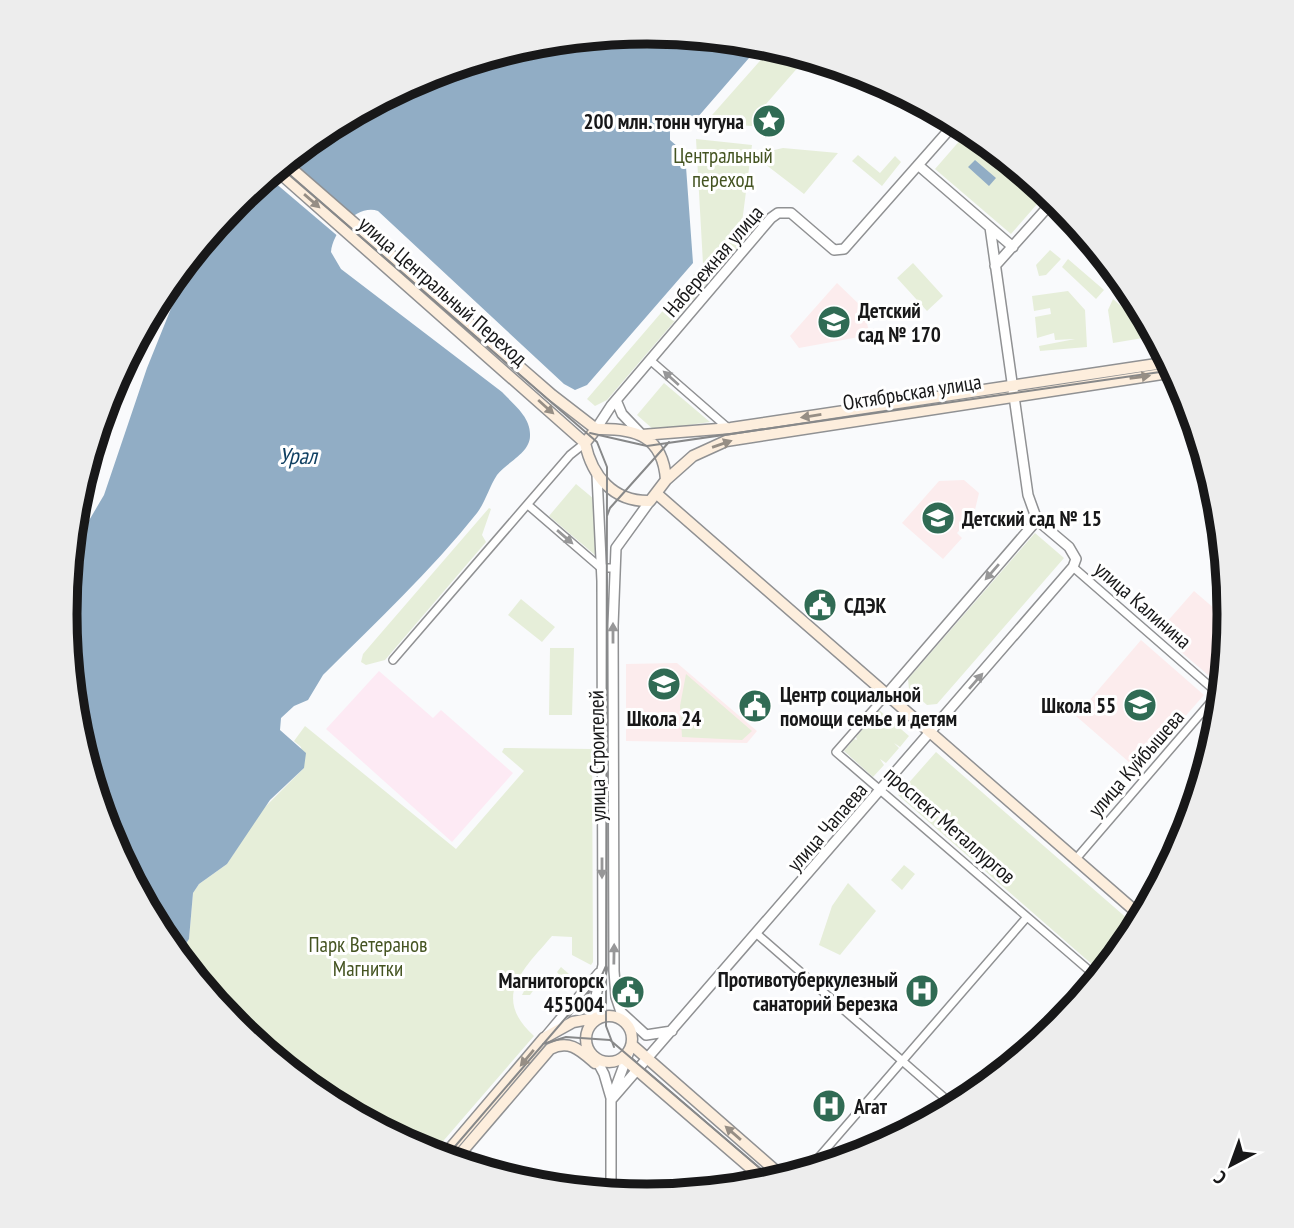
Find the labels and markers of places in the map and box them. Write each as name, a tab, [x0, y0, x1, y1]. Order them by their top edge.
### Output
place icon: 200 млн. тонн чугуна	[750, 102, 788, 140]
place label: 200 млн. тонн чугуна	[583, 108, 744, 135]
place label: Детский сад № 170	[858, 297, 941, 348]
school or university icon: Детский сад № 170	[815, 303, 853, 341]
school or university icon: Детский сад № 15	[919, 499, 957, 537]
place label: Детский сад № 15	[962, 505, 1102, 532]
public building icon: СДЭК	[801, 586, 839, 624]
place label: СДЭК	[844, 592, 887, 619]
school or university icon: Школа 24	[645, 665, 683, 703]
place label: Центр социальной помощи семье и детям	[780, 681, 957, 732]
school or university icon: Школа 55	[1121, 686, 1159, 724]
public building icon: Центр социальной помощи семье и детям	[736, 687, 774, 725]
place label: Школа 55	[1041, 692, 1116, 719]
place label: Школа 24	[627, 705, 701, 732]
place label: Противотуберкулезный санаторий Березка	[718, 966, 898, 1017]
place label: Магнитогорск 455004	[499, 967, 604, 1018]
hospital icon: Противотуберкулезный санаторий Березка	[903, 972, 941, 1010]
public building icon: Магнитогорск 455004	[609, 973, 647, 1011]
hospital icon: Агат	[810, 1087, 848, 1125]
place label: Агат	[853, 1093, 888, 1120]

